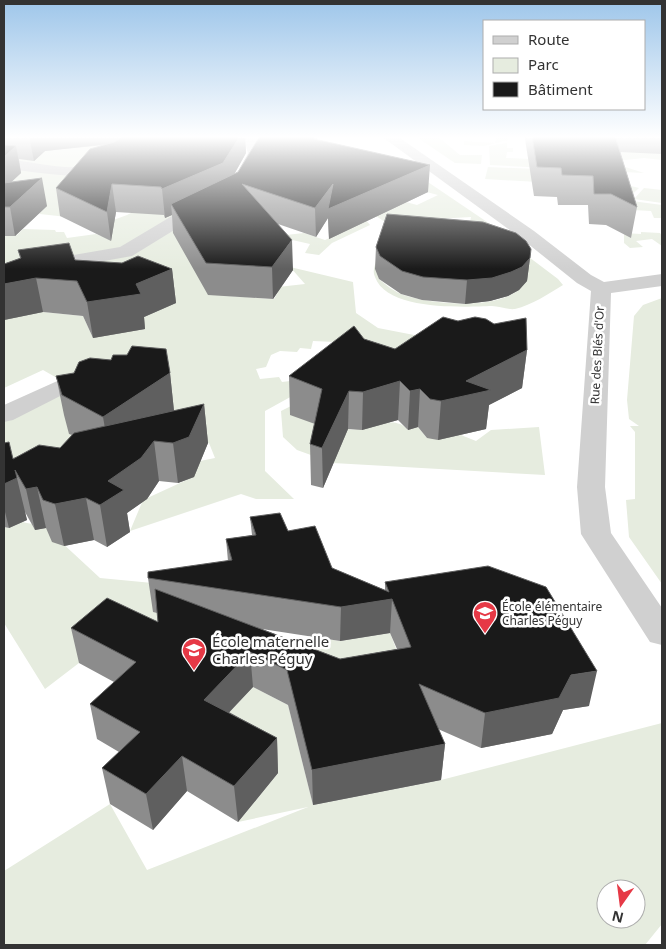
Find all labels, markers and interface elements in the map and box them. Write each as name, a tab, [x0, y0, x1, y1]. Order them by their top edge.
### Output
legend	[483, 20, 646, 110]
text: Route	[528, 29, 570, 49]
text: Parc	[528, 54, 559, 74]
text: Bâtiment	[528, 79, 593, 99]
street label: Rue des Blés d'Or	[586, 305, 608, 405]
place label: École élémentaire Charles Péguy	[502, 598, 603, 629]
school or university icon: École élémentaire Charles Péguy	[472, 600, 498, 634]
place label: École maternelle Charles Péguy	[212, 631, 329, 668]
school or university icon: École maternelle Charles Péguy	[181, 637, 207, 671]
north arrow	[596, 879, 646, 929]
text: N	[610, 907, 626, 928]

